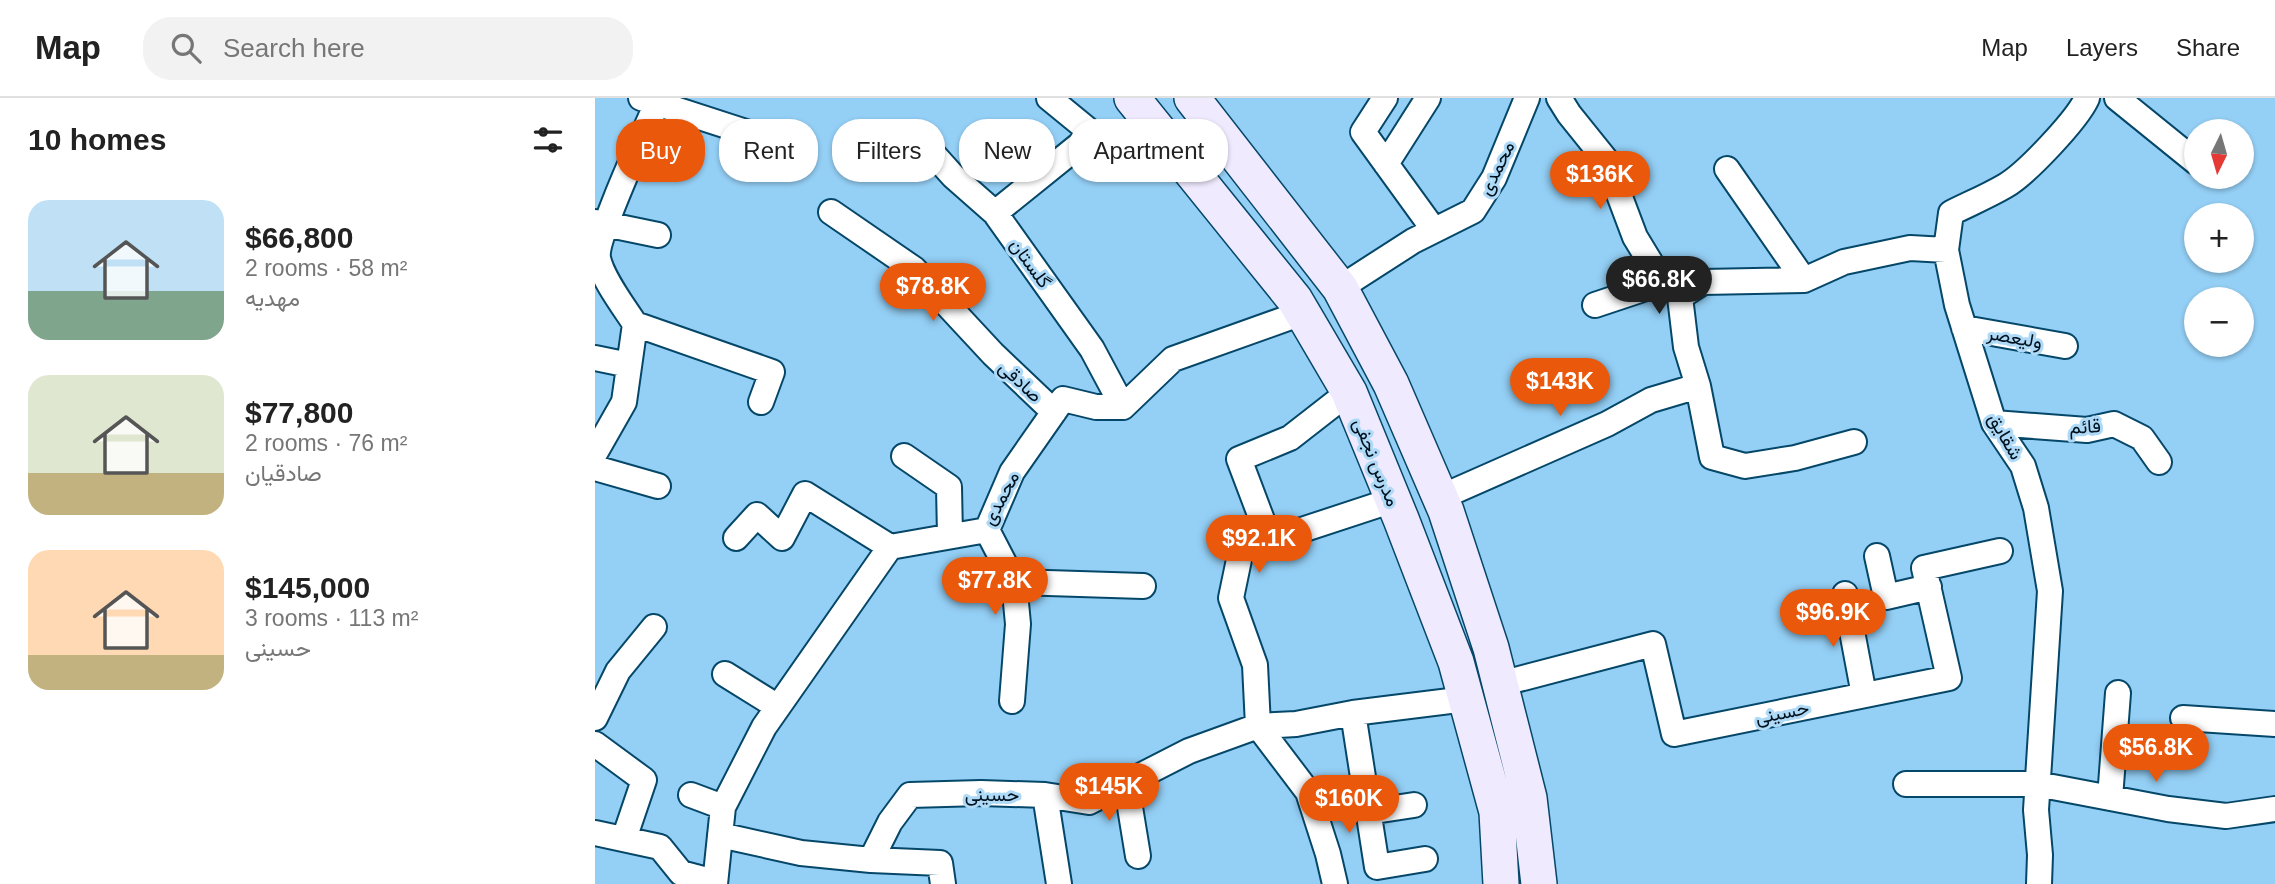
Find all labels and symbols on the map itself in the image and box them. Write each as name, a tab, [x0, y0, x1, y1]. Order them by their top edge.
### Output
north arrow	[2184, 119, 2254, 189]
street label: محمدی	[1474, 138, 1519, 199]
pin: $136K	[1551, 152, 1649, 211]
street label: گلستان	[1006, 235, 1055, 292]
pin: $66.8K	[1602, 256, 1716, 316]
pin: $78.8K	[876, 264, 990, 323]
street label: ولیعصر	[1985, 322, 2044, 354]
street label: صادقی	[994, 356, 1046, 407]
pin: $143K	[1511, 358, 1609, 418]
street label: شقایق	[1983, 409, 2027, 464]
street label: مدرس نجفی	[1348, 415, 1404, 510]
street label: قائم	[2069, 415, 2101, 440]
street label: محمدی	[978, 468, 1024, 529]
pin: $92.1K	[1202, 516, 1316, 575]
pin: $77.8K	[938, 558, 1052, 617]
pin: $96.9K	[1776, 589, 1890, 649]
street label: حسینی	[1753, 697, 1811, 729]
pin: $56.8K	[2099, 724, 2213, 784]
pin: $145K	[1060, 764, 1158, 823]
pin: $160K	[1300, 776, 1398, 835]
street label: حسینی	[965, 784, 1019, 806]

